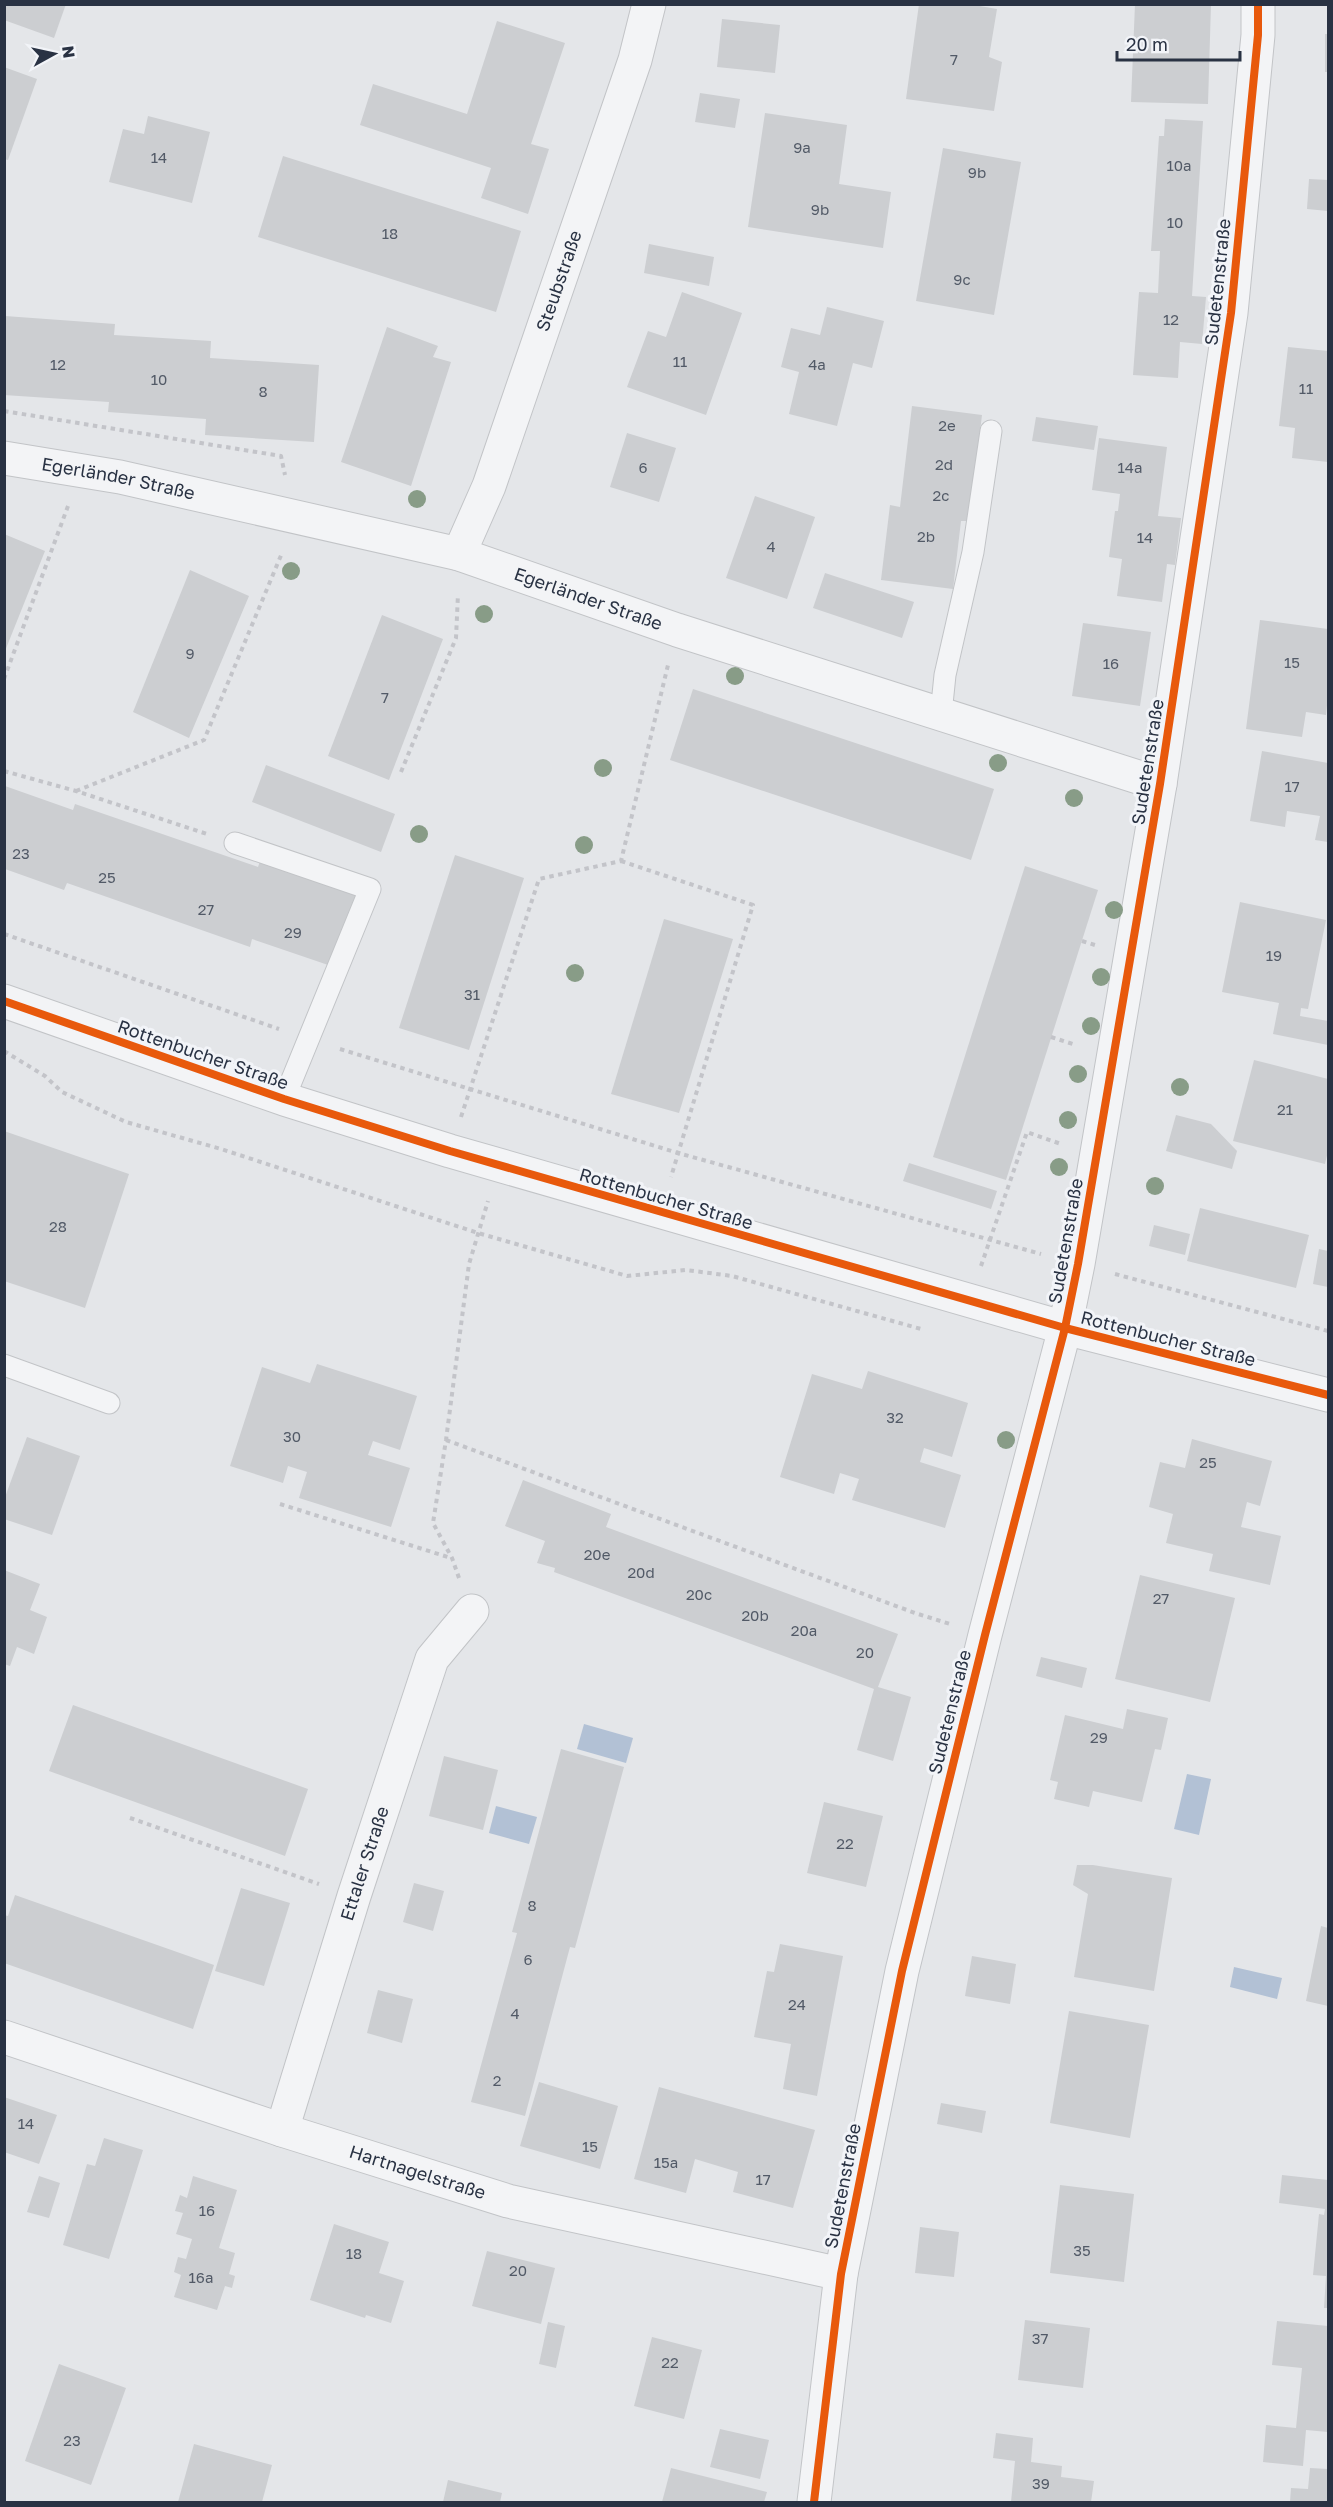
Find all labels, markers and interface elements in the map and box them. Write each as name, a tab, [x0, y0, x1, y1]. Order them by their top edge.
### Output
north arrow	[24, 24, 84, 84]
scale bar	[1117, 24, 1240, 62]
text: 20 m	[1126, 33, 1168, 55]
text: N	[58, 44, 80, 59]
house number: 7	[950, 50, 958, 68]
house number: 9a	[793, 138, 811, 156]
house number: 14	[151, 148, 167, 166]
house number: 10a	[1166, 156, 1192, 174]
house number: 9b	[968, 163, 986, 181]
house number: 9b	[811, 200, 829, 218]
house number: 10	[1167, 213, 1183, 231]
street label: Sudetenstraße	[1199, 217, 1235, 346]
house number: 18	[382, 224, 398, 242]
street label: Steubstraße	[531, 227, 586, 334]
house number: 9c	[953, 270, 971, 288]
house number: 12	[1163, 310, 1179, 328]
house number: 11	[673, 352, 687, 370]
house number: 12	[50, 355, 66, 373]
house number: 4a	[808, 355, 826, 373]
house number: 10	[151, 370, 167, 388]
house number: 11	[1299, 379, 1313, 397]
house number: 8	[258, 382, 268, 400]
house number: 2e	[938, 416, 956, 434]
street label: Egerländer Straße	[40, 452, 197, 504]
house number: 2d	[935, 455, 953, 473]
house number: 6	[638, 458, 648, 476]
house number: 14a	[1118, 458, 1142, 476]
house number: 2c	[933, 486, 949, 504]
house number: 2b	[917, 527, 935, 545]
house number: 14	[1137, 528, 1153, 546]
house number: 4	[766, 537, 776, 555]
street label: Egerländer Straße	[511, 562, 666, 634]
house number: 9	[185, 644, 195, 662]
house number: 15	[1284, 653, 1300, 671]
house number: 16	[1103, 654, 1119, 672]
house number: 7	[381, 688, 389, 706]
street label: Sudetenstraße	[1126, 697, 1168, 826]
house number: 17	[1284, 777, 1300, 795]
house number: 23	[12, 844, 30, 862]
house number: 25	[98, 868, 116, 886]
house number: 27	[198, 900, 214, 918]
house number: 29	[284, 923, 302, 941]
house number: 19	[1266, 946, 1282, 964]
house number: 31	[464, 985, 480, 1003]
street label: Rottenbucher Straße	[115, 1014, 292, 1094]
house number: 21	[1277, 1100, 1293, 1118]
street label: Rottenbucher Straße	[577, 1163, 756, 1233]
street label: Sudetenstraße	[1043, 1176, 1087, 1305]
house number: 28	[49, 1217, 67, 1235]
street label: Rottenbucher Straße	[1078, 1306, 1258, 1370]
house number: 32	[886, 1408, 904, 1426]
house number: 30	[283, 1427, 301, 1445]
house number: 25	[1199, 1453, 1217, 1471]
house number: 20e	[584, 1545, 611, 1563]
house number: 20d	[627, 1563, 655, 1581]
house number: 20c	[686, 1585, 712, 1603]
house number: 27	[1153, 1589, 1169, 1607]
house number: 20b	[741, 1606, 769, 1624]
house number: 20a	[791, 1621, 817, 1639]
house number: 20	[856, 1643, 874, 1661]
street label: Sudetenstraße	[923, 1647, 975, 1776]
house number: 29	[1090, 1728, 1108, 1746]
street label: Ettaler Straße	[335, 1803, 393, 1923]
house number: 22	[836, 1834, 854, 1852]
house number: 8	[527, 1896, 537, 1914]
house number: 6	[523, 1950, 533, 1968]
house number: 24	[788, 1995, 806, 2013]
house number: 4	[510, 2004, 520, 2022]
house number: 2	[493, 2071, 501, 2089]
house number: 14	[18, 2114, 34, 2132]
street label: Sudetenstraße	[819, 2121, 865, 2250]
house number: 15	[582, 2137, 598, 2155]
street label: Hartnagelstraße	[347, 2140, 489, 2203]
house number: 15a	[654, 2153, 678, 2171]
house number: 17	[755, 2170, 771, 2188]
house number: 16	[199, 2201, 215, 2219]
house number: 35	[1073, 2241, 1091, 2259]
house number: 18	[346, 2244, 362, 2262]
house number: 20	[509, 2261, 527, 2279]
house number: 16a	[189, 2268, 213, 2286]
house number: 37	[1032, 2329, 1048, 2347]
house number: 22	[661, 2353, 679, 2371]
house number: 23	[63, 2431, 81, 2449]
house number: 39	[1032, 2474, 1050, 2492]

